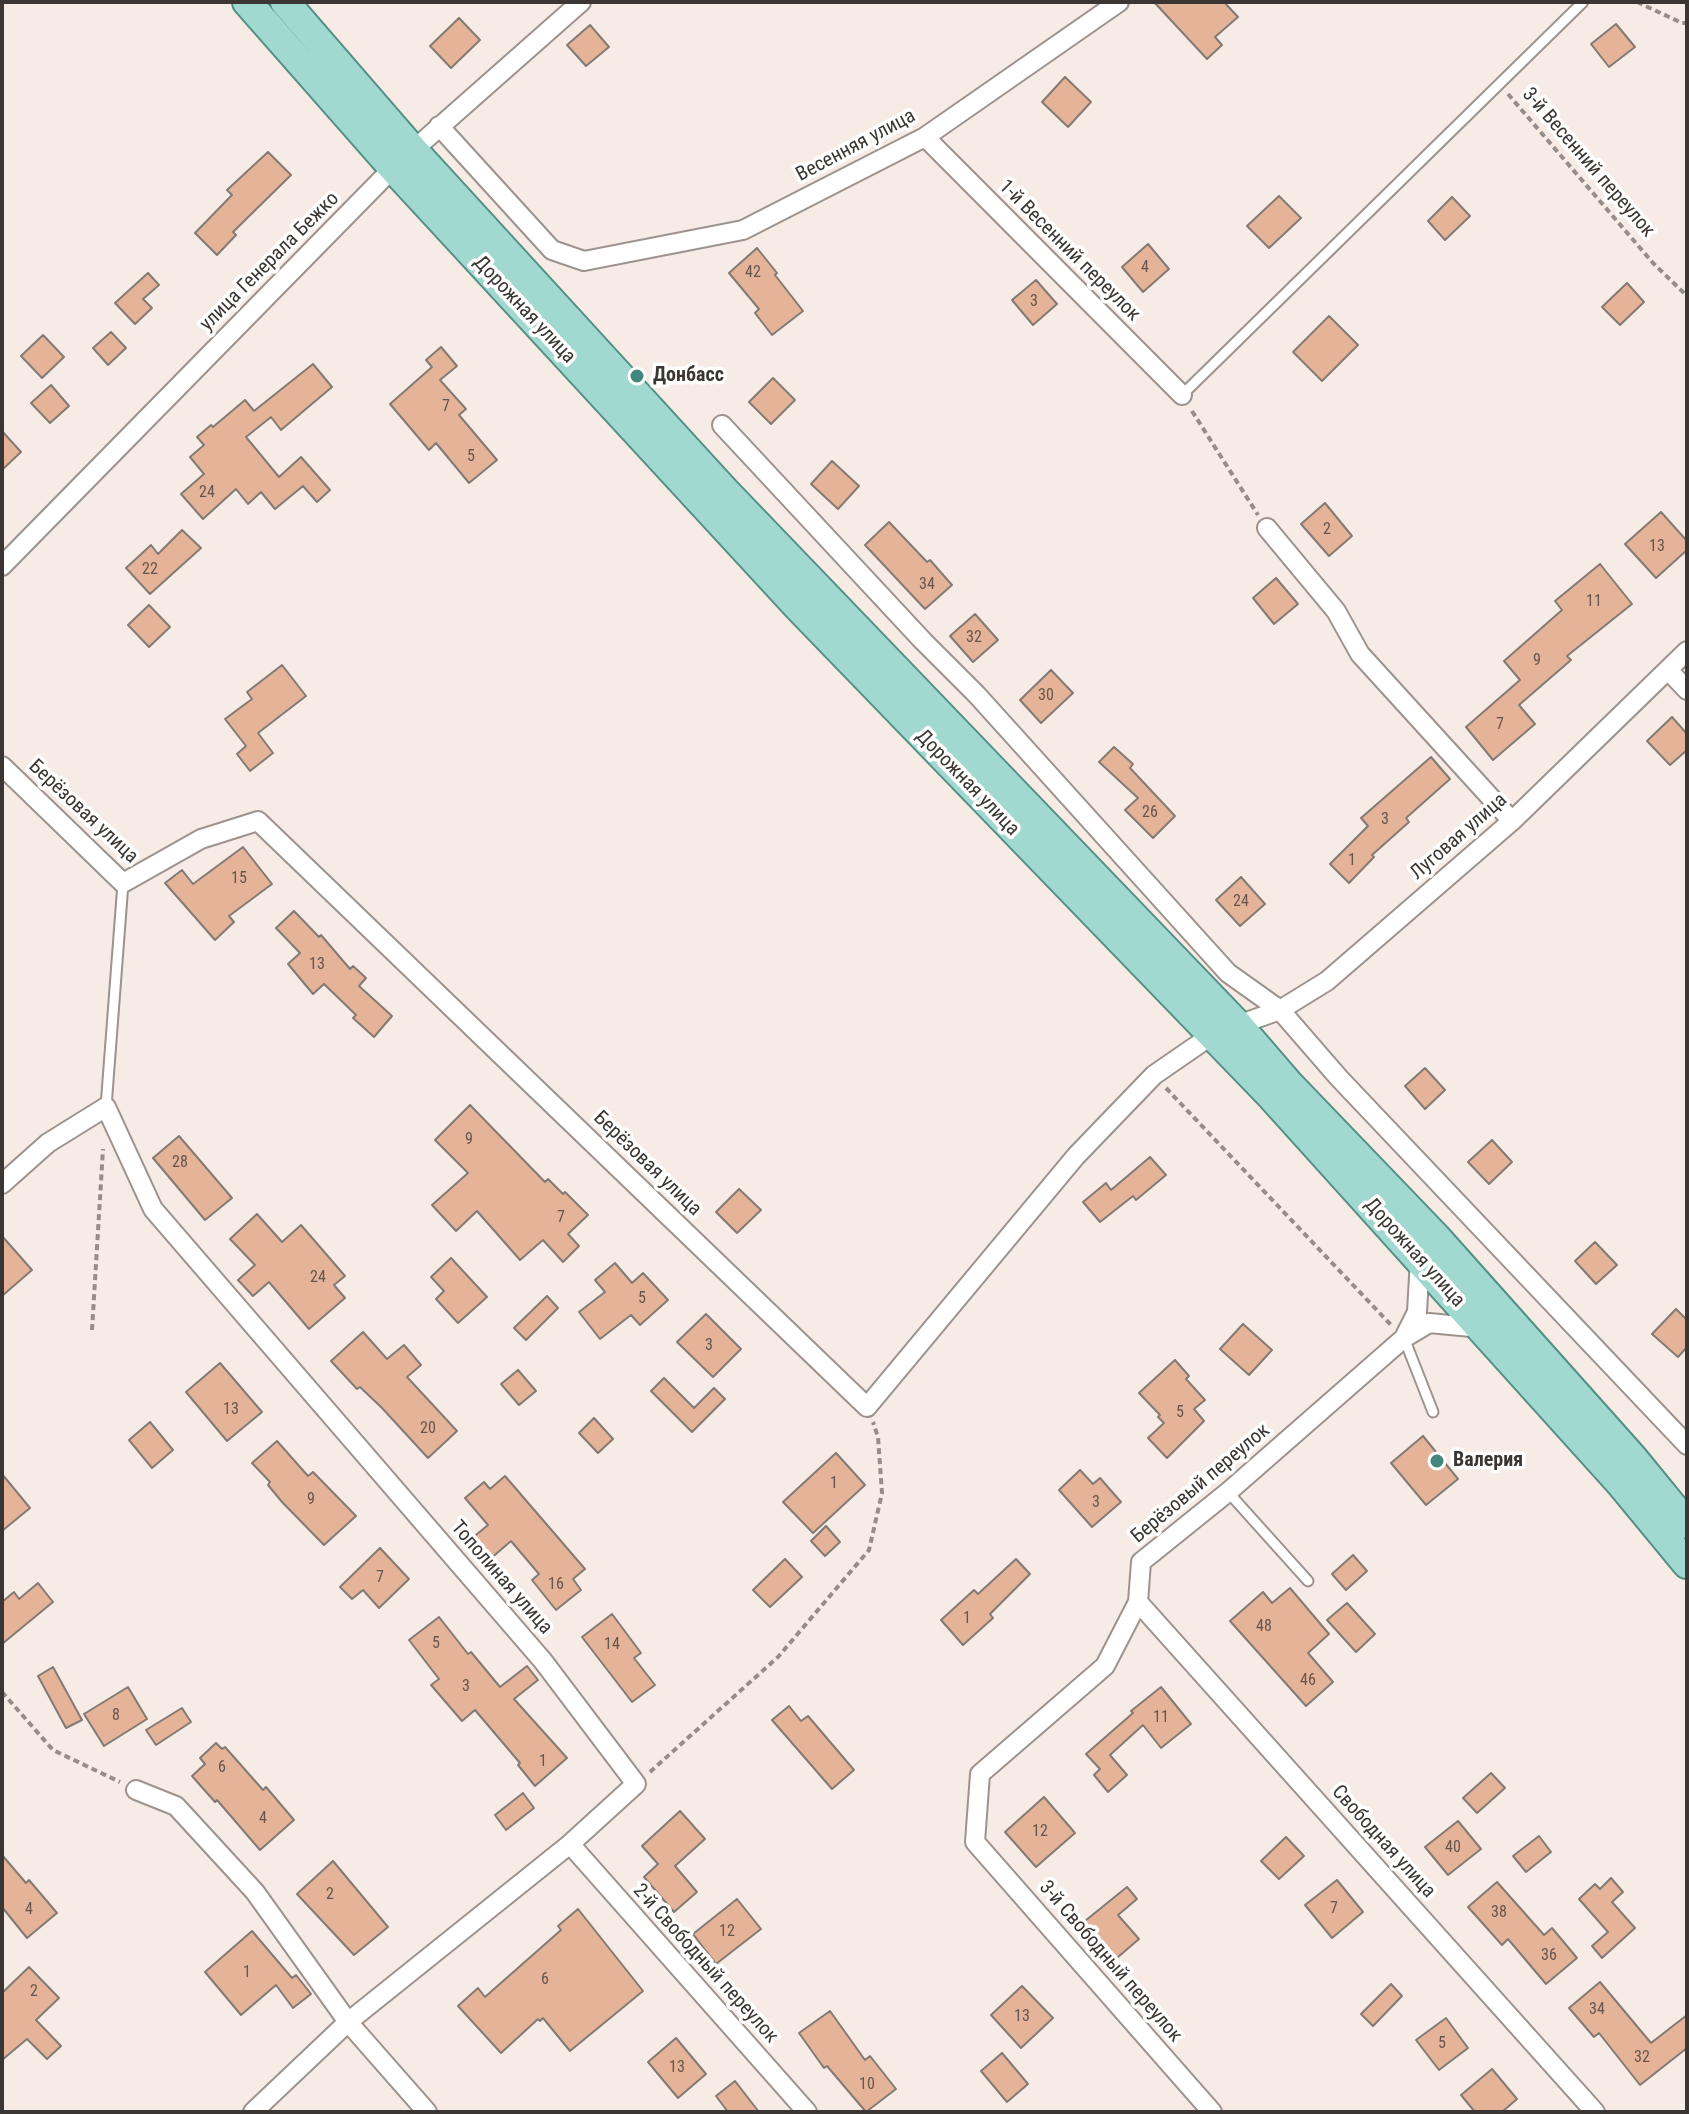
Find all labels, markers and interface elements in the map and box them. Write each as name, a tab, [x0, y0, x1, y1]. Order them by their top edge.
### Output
street label: 3-й Весенний переулок	[1517, 83, 1659, 243]
street label: Весенняя улица	[792, 105, 920, 187]
street label: 1-й Весенний переулок	[993, 175, 1145, 327]
street label: улица Генерала Бежко	[195, 187, 345, 337]
street label: Дорожная улица	[468, 251, 580, 369]
house number: 4	[1141, 258, 1149, 278]
house number: 42	[745, 263, 761, 283]
house number: 3	[1030, 292, 1038, 312]
place label: Донбасс	[653, 364, 724, 388]
marker: Донбасс	[628, 367, 646, 385]
house number: 7	[442, 397, 450, 417]
house number: 5	[467, 447, 475, 467]
house number: 24	[199, 483, 215, 503]
house number: 2	[1323, 520, 1331, 540]
house number: 13	[1649, 537, 1665, 557]
house number: 22	[142, 560, 158, 580]
house number: 34	[919, 575, 935, 595]
house number: 11	[1586, 592, 1602, 612]
house number: 32	[966, 628, 982, 648]
house number: 9	[1533, 651, 1541, 671]
house number: 30	[1038, 686, 1054, 706]
house number: 7	[1496, 715, 1504, 735]
street label: Дорожная улица	[910, 725, 1024, 841]
street label: Берёзовая улица	[23, 755, 143, 869]
street label: Луговая улица	[1406, 789, 1512, 885]
house number: 26	[1142, 803, 1158, 823]
house number: 3	[1381, 810, 1389, 830]
house number: 1	[1348, 851, 1356, 871]
house number: 15	[231, 869, 247, 889]
house number: 24	[1233, 892, 1249, 912]
house number: 13	[309, 955, 325, 975]
street label: Берёзовая улица	[588, 1106, 706, 1222]
house number: 9	[465, 1130, 473, 1150]
house number: 28	[172, 1153, 188, 1173]
street label: Дорожная улица	[1359, 1193, 1469, 1313]
house number: 7	[557, 1208, 565, 1228]
house number: 24	[310, 1268, 326, 1288]
house number: 5	[638, 1289, 646, 1309]
house number: 3	[705, 1336, 713, 1356]
house number: 13	[223, 1400, 239, 1420]
house number: 5	[1176, 1403, 1184, 1423]
house number: 20	[420, 1419, 436, 1439]
street label: Берёзовый переулок	[1127, 1419, 1275, 1549]
place label: Валерия	[1453, 1449, 1523, 1473]
marker: Валерия	[1428, 1452, 1446, 1470]
house number: 1	[830, 1474, 838, 1494]
house number: 9	[307, 1490, 315, 1510]
house number: 3	[1092, 1493, 1100, 1513]
street label: Тополиная улица	[445, 1516, 557, 1640]
house number: 7	[376, 1568, 384, 1588]
house number: 16	[548, 1575, 564, 1595]
house number: 1	[963, 1609, 971, 1629]
house number: 48	[1256, 1617, 1272, 1637]
house number: 5	[432, 1634, 440, 1654]
house number: 14	[604, 1635, 620, 1655]
house number: 46	[1300, 1671, 1316, 1691]
house number: 3	[462, 1677, 470, 1697]
house number: 8	[112, 1706, 120, 1726]
house number: 11	[1153, 1708, 1169, 1728]
house number: 1	[539, 1752, 547, 1772]
house number: 6	[218, 1758, 226, 1778]
street label: Свободная улица	[1326, 1781, 1440, 1903]
house number: 4	[259, 1809, 267, 1829]
house number: 12	[1032, 1822, 1048, 1842]
house number: 40	[1445, 1838, 1461, 1858]
street label: 3-й Свободный переулок	[1033, 1876, 1187, 2048]
street label: 2-й Свободный переулок	[627, 1879, 783, 2049]
house number: 2	[326, 1885, 334, 1905]
house number: 7	[1330, 1899, 1338, 1919]
house number: 4	[25, 1900, 33, 1920]
house number: 38	[1491, 1903, 1507, 1923]
house number: 12	[719, 1922, 735, 1942]
house number: 36	[1541, 1946, 1557, 1966]
house number: 1	[243, 1963, 251, 1983]
house number: 6	[541, 1970, 549, 1990]
house number: 2	[30, 1982, 38, 2002]
house number: 34	[1589, 2000, 1605, 2020]
house number: 13	[1014, 2007, 1030, 2027]
house number: 5	[1438, 2034, 1446, 2054]
house number: 32	[1634, 2048, 1650, 2068]
house number: 13	[669, 2058, 685, 2078]
house number: 10	[859, 2075, 875, 2095]

